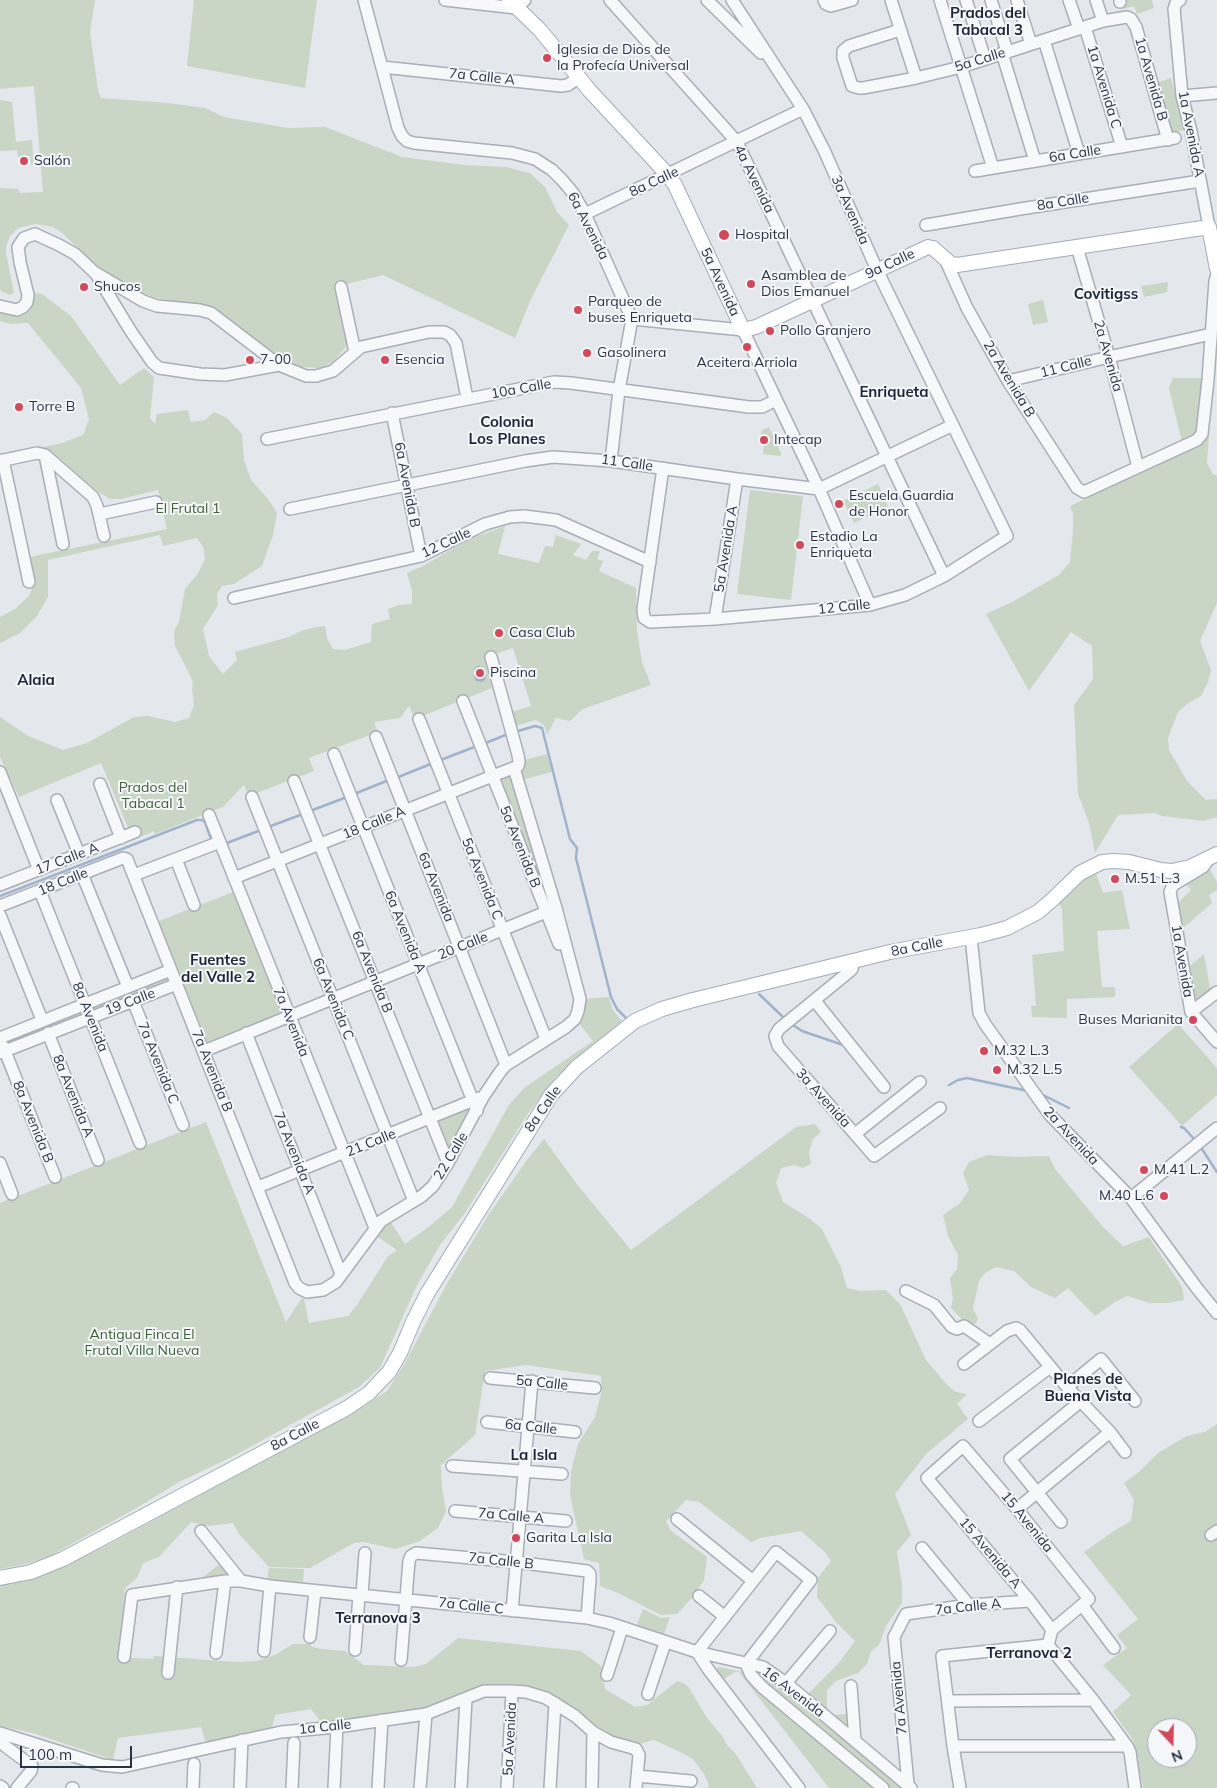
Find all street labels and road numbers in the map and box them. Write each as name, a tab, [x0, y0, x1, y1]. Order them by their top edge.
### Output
street label: 1a Avenida B	[1131, 35, 1171, 123]
street label: 1a Avenida C	[1083, 43, 1125, 131]
street label: 5a Calle	[952, 44, 1008, 76]
street label: 7a Calle A	[448, 65, 516, 89]
street label: 1a Avenida A	[1174, 89, 1208, 179]
street label: 4a Avenida	[730, 142, 778, 216]
street label: 6a Calle	[1048, 142, 1102, 166]
street label: 8a Calle	[627, 163, 681, 201]
street label: 3a Avenida	[827, 173, 873, 247]
street label: 6a Avenida	[564, 189, 612, 263]
street label: 8a Calle	[1036, 190, 1090, 214]
street label: 5a Avenida	[697, 245, 743, 319]
street label: 9a Calle	[863, 245, 917, 283]
street label: 2a Avenida	[1090, 318, 1126, 394]
street label: 2a Avenida B	[979, 337, 1039, 421]
street label: 11 Calle	[1039, 353, 1093, 381]
street label: 10a Calle	[490, 375, 552, 403]
street label: 6a Avenida B	[390, 441, 424, 529]
street label: 11 Calle	[600, 451, 654, 475]
street label: 5a Avenida A	[711, 504, 741, 594]
street label: 12 Calle	[419, 524, 473, 562]
street label: 12 Calle	[817, 596, 871, 618]
street label: 18 Calle A	[340, 803, 408, 843]
street label: 5a Avenida B	[496, 804, 544, 890]
street label: 5a Avenida C	[458, 836, 506, 922]
street label: 17 Calle A	[33, 839, 101, 879]
street label: 6a Avenida	[414, 850, 458, 924]
street label: 18 Calle	[36, 864, 90, 900]
street label: 6a Avenida A	[381, 888, 429, 976]
street label: 1a Avenida	[1167, 923, 1197, 999]
street label: 20 Calle	[436, 928, 490, 964]
street label: 6a Avenida B	[348, 929, 396, 1015]
street label: 8a Calle	[890, 934, 944, 960]
street label: 6a Avenida C	[309, 956, 357, 1042]
street label: 8a Avenida	[68, 980, 112, 1054]
street label: 19 Calle	[102, 985, 158, 1019]
street label: 7a Avenida	[269, 985, 313, 1059]
street label: 7a Avenida C	[134, 1020, 182, 1106]
street label: 7a Avenida B	[188, 1028, 236, 1114]
street label: 8a Avenida A	[49, 1052, 97, 1140]
street label: 3a Avenida	[792, 1065, 854, 1131]
street label: 8a Avenida B	[9, 1079, 57, 1165]
street label: 8a Calle	[521, 1083, 565, 1135]
street label: 2a Avenida	[1040, 1103, 1102, 1169]
street label: 7a Avenida A	[270, 1109, 318, 1197]
street label: 21 Calle	[344, 1125, 398, 1161]
street label: 22 Calle	[430, 1129, 472, 1183]
street label: 5a Calle	[515, 1372, 569, 1394]
street label: 8a Calle	[268, 1415, 322, 1455]
street label: 6a Calle	[504, 1416, 558, 1438]
street label: 15 Avenida	[997, 1488, 1057, 1556]
street label: 7a Calle A	[477, 1505, 545, 1527]
street label: 15 Avenida A	[955, 1514, 1025, 1592]
street label: 7a Calle B	[467, 1549, 535, 1573]
street label: 7a Calle C	[437, 1594, 505, 1618]
street label: 7a Calle A	[934, 1595, 1002, 1619]
street label: 7a Avenida	[887, 1661, 911, 1735]
street label: 16 Avenida	[759, 1663, 827, 1721]
street label: 5a Avenida	[500, 1702, 520, 1776]
street label: 1a Calle	[298, 1716, 352, 1738]

